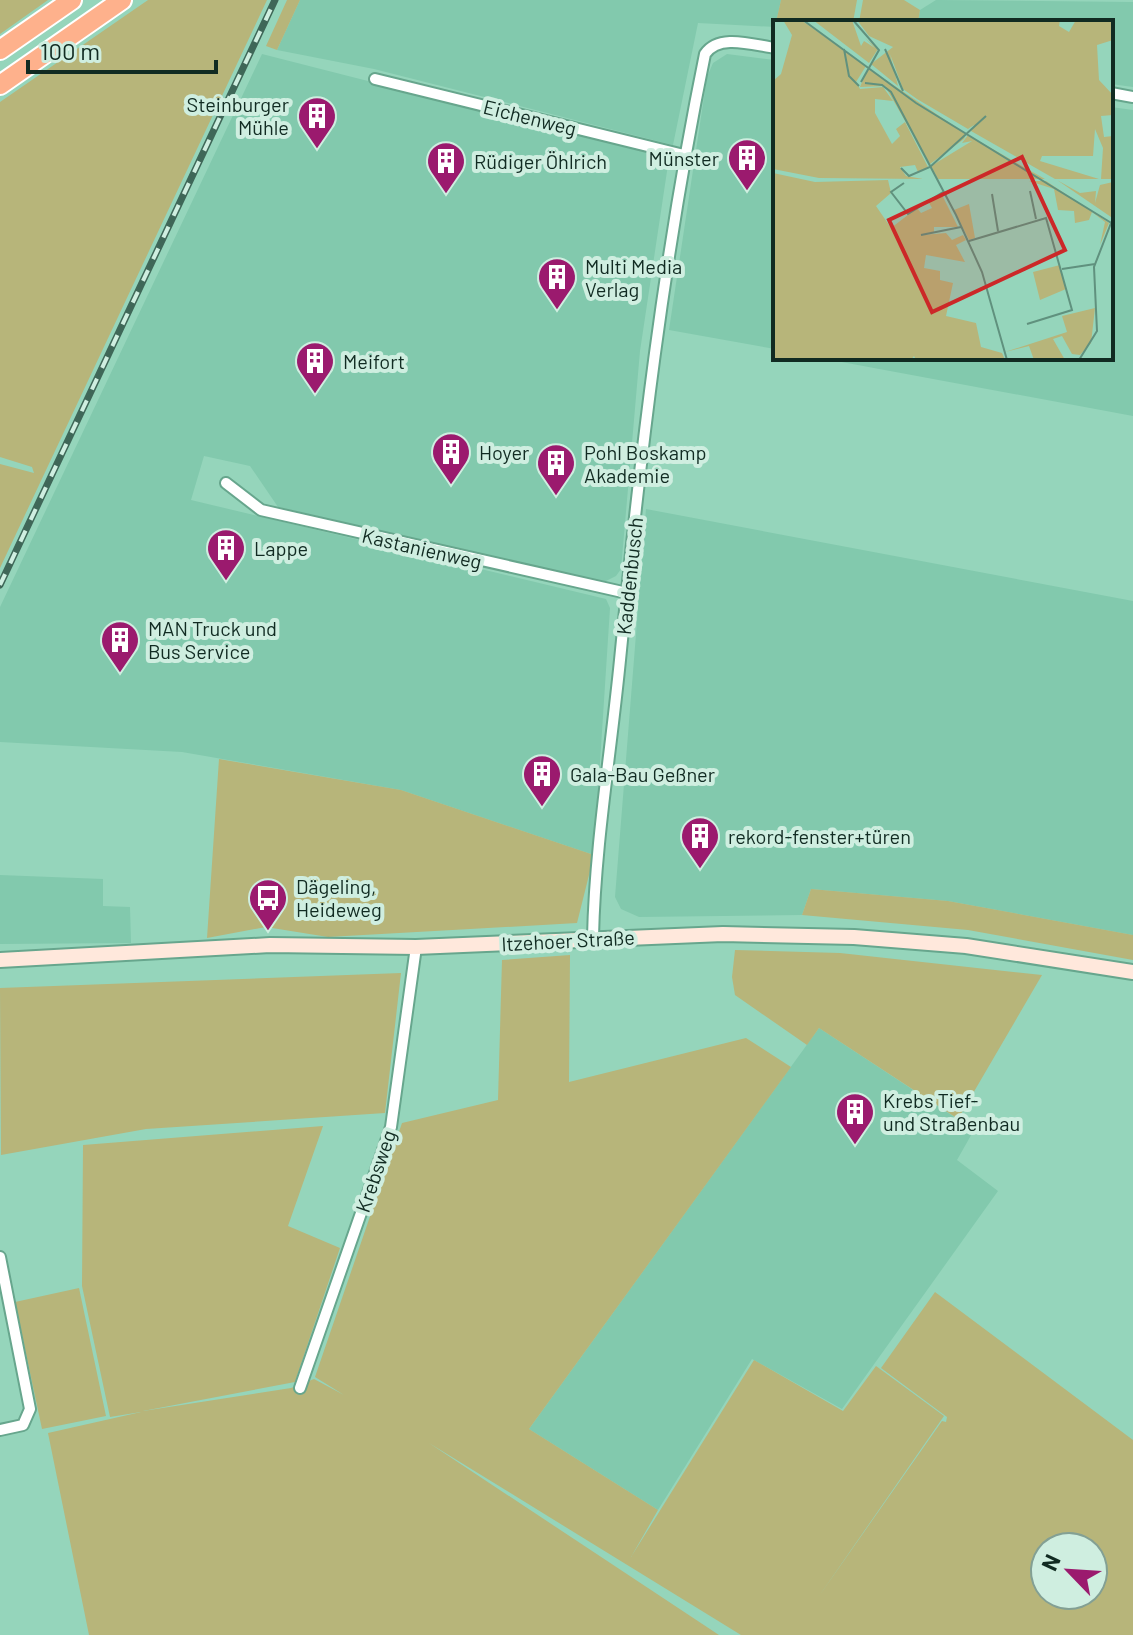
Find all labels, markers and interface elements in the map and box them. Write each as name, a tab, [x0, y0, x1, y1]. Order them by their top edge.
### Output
inset map	[773, 20, 1113, 360]
scale bar	[28, 24, 216, 74]
text: 100 m	[40, 36, 100, 65]
place label: Steinburger Mühle	[187, 92, 289, 139]
street label: Eichenweg	[481, 94, 579, 140]
building icon: Steinburger Mühle	[296, 95, 338, 150]
building icon: Münster	[726, 137, 768, 192]
building icon: Rüdiger Öhlrich	[425, 140, 467, 195]
place label: Münster	[649, 146, 719, 170]
place label: Rüdiger Öhlrich	[474, 149, 607, 173]
place label: Multi Media Verlag	[585, 254, 682, 301]
building icon: Multi Media Verlag	[536, 256, 578, 311]
building icon: Meifort	[294, 340, 336, 395]
place label: Meifort	[343, 349, 405, 373]
building icon: Hoyer	[430, 431, 472, 486]
place label: Hoyer	[479, 440, 529, 464]
place label: Pohl Boskamp Akademie	[584, 440, 706, 487]
building icon: Pohl Boskamp Akademie	[535, 442, 577, 497]
street label: Kaddenbusch	[611, 516, 647, 636]
street label: Kastanienweg	[360, 523, 484, 573]
building icon: Lappe	[205, 527, 247, 582]
place label: Lappe	[254, 536, 308, 560]
place label: MAN Truck und Bus Service	[148, 616, 277, 663]
building icon: MAN Truck und Bus Service	[99, 619, 141, 674]
building icon: Gala-Bau Geßner	[521, 753, 563, 808]
place label: Gala-Bau Geßner	[570, 762, 715, 786]
building icon: rekord-fenster+türen	[679, 815, 721, 870]
place label: rekord-fenster+türen	[728, 824, 911, 848]
place label: Dägeling, Heideweg	[296, 874, 382, 921]
bus stop icon: Dägeling, Heideweg	[247, 877, 289, 932]
street label: Itzehoer Straße	[501, 925, 635, 955]
place label: Krebs Tief- und Straßenbau	[883, 1088, 1020, 1135]
building icon: Krebs Tief- und Straßenbau	[834, 1091, 876, 1146]
street label: Krebsweg	[350, 1127, 400, 1215]
north arrow	[1029, 1531, 1109, 1611]
text: N	[1035, 1550, 1065, 1574]

